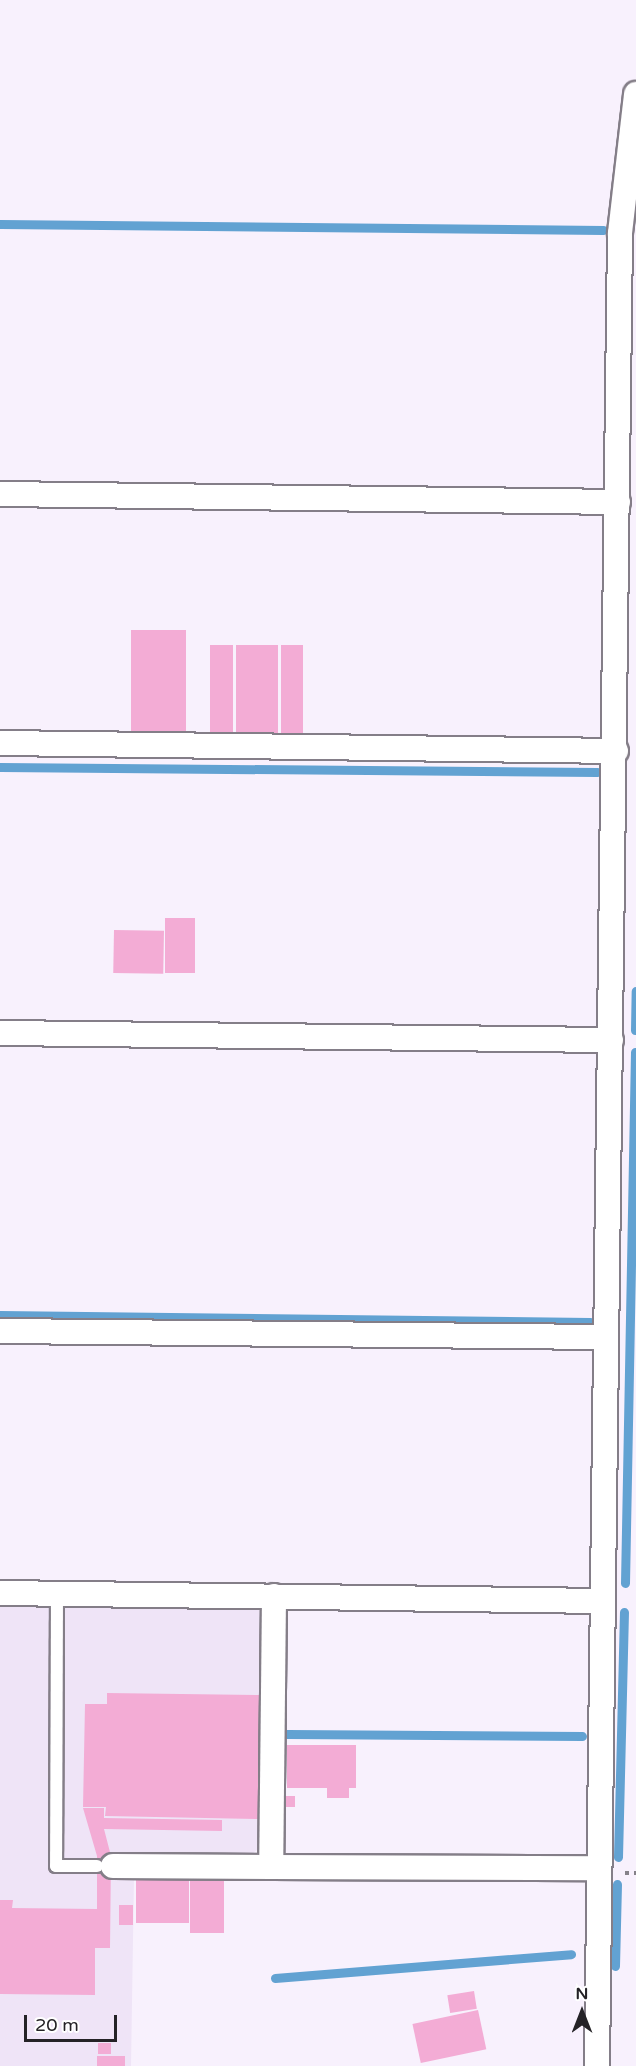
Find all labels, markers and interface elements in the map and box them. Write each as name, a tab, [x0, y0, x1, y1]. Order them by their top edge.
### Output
north arrow	[552, 1982, 612, 2042]
text: N	[576, 1984, 588, 2004]
scale bar	[27, 2003, 120, 2041]
text: 20 m	[35, 2014, 79, 2036]

